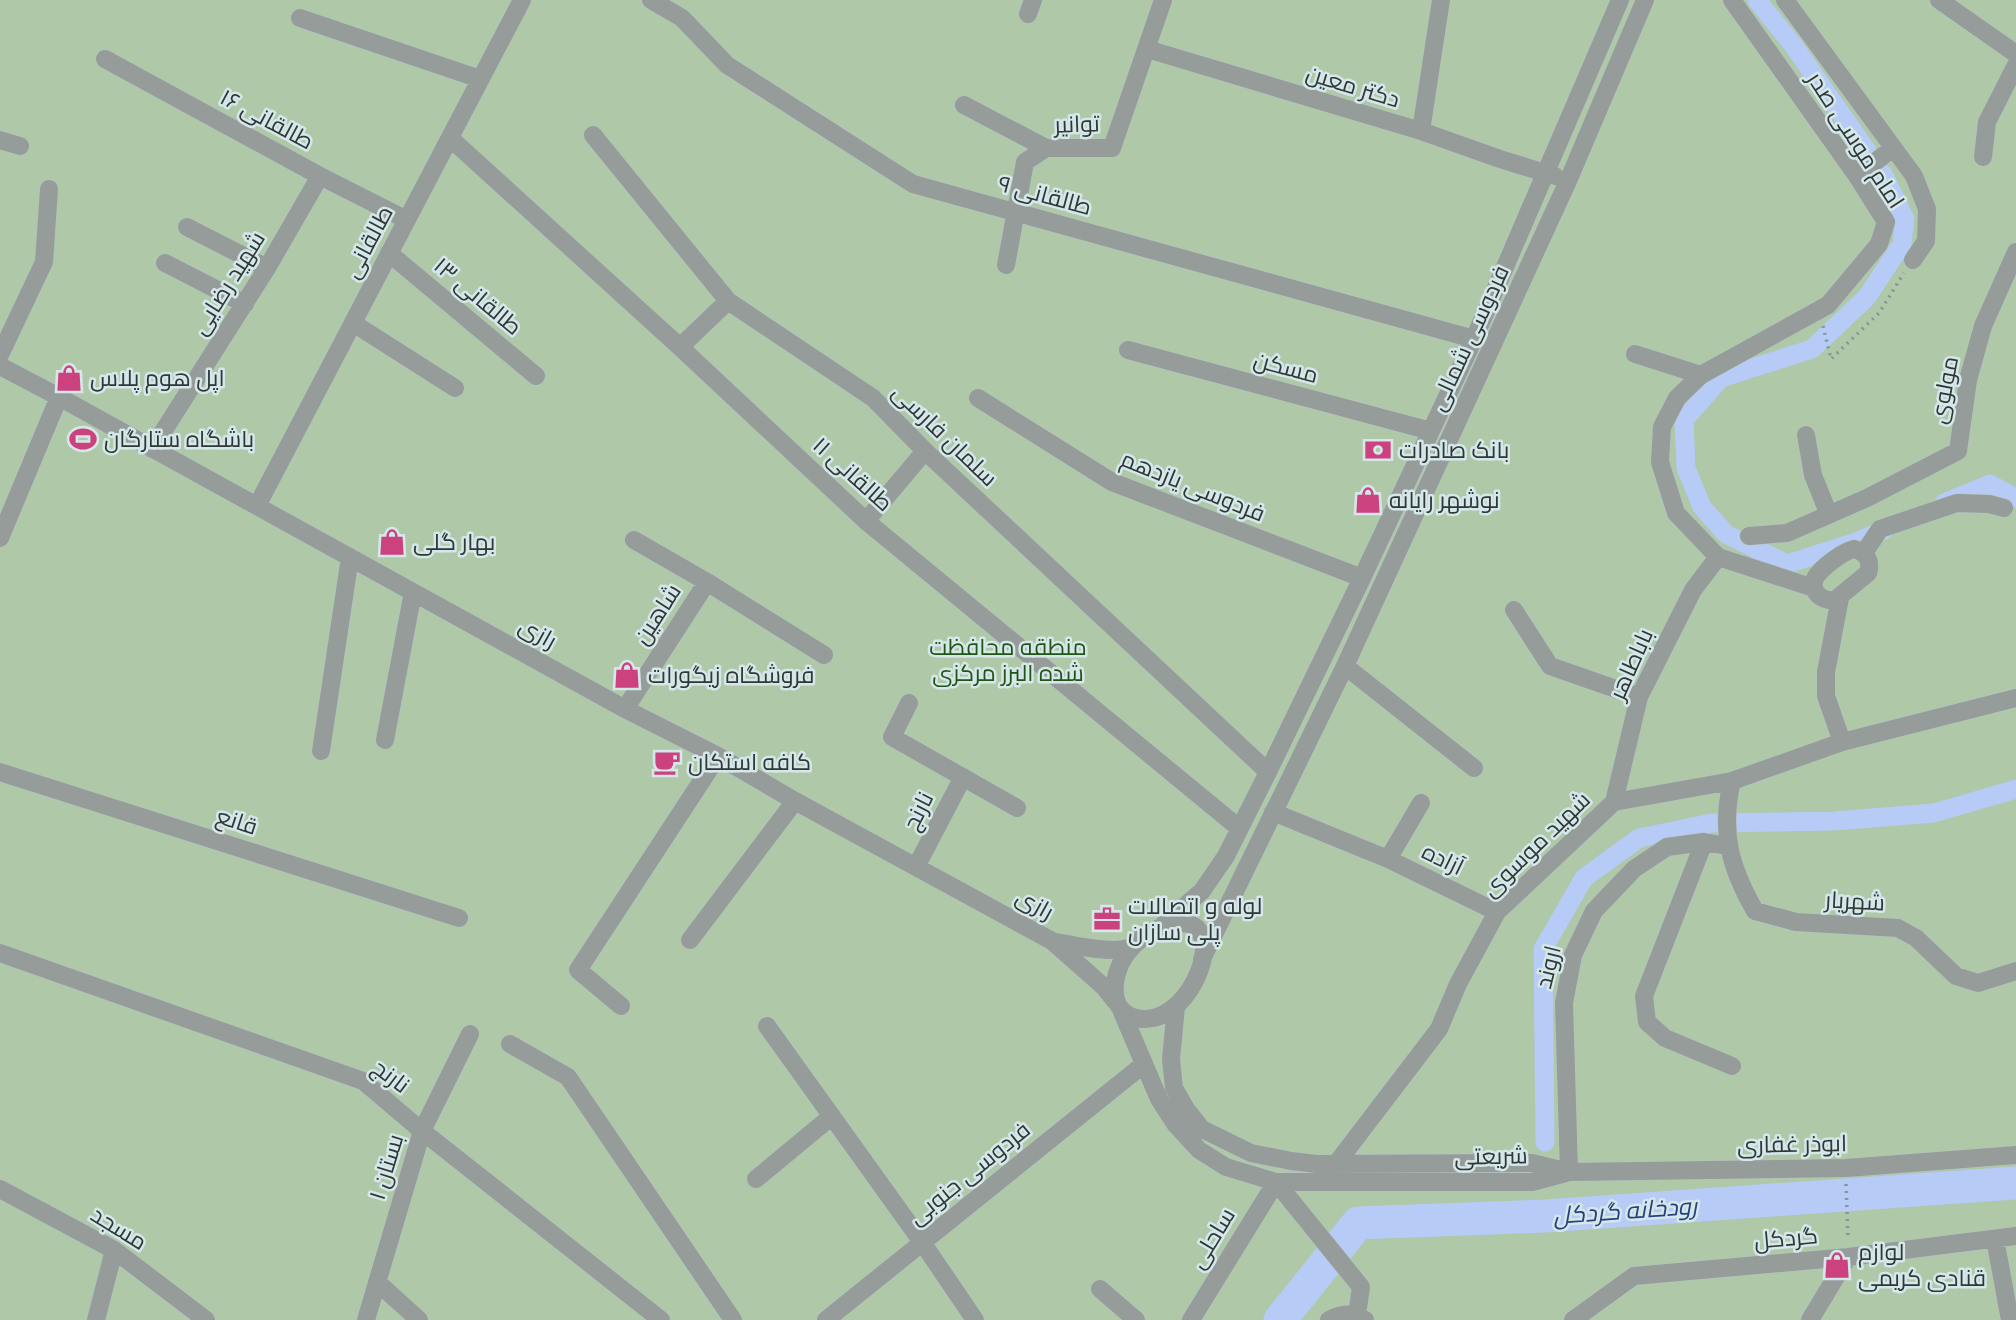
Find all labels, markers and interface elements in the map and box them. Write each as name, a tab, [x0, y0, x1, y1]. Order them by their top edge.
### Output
street label: دکتر معین	[1302, 60, 1403, 116]
street label: امام موسی صدر	[1798, 66, 1909, 215]
street label: طالقانی ۱۶	[214, 85, 318, 158]
street label: توانیر	[1052, 111, 1100, 142]
street label: طالقانی ۹	[994, 171, 1094, 224]
street label: طالقانی	[339, 202, 401, 284]
street label: شهید رضایی	[187, 227, 273, 342]
street label: طالقانی ۱۳	[426, 253, 526, 343]
street label: فردوسی شمالی	[1425, 262, 1518, 416]
street label: مسکن	[1250, 347, 1321, 392]
street label: مولوی	[1926, 354, 1967, 427]
shop icon: اپل هوم پلاس	[54, 363, 84, 393]
place label: اپل هوم پلاس	[90, 366, 225, 395]
street label: سلمان فارسی	[885, 379, 1002, 494]
sports icon: باشگاه ستارگان	[68, 424, 98, 454]
place label: باشگاه ستارگان	[104, 427, 254, 456]
street label: طالقانی ۱۱	[805, 432, 897, 519]
bank icon: بانک صادرات	[1363, 435, 1393, 465]
place label: بانک صادرات	[1399, 438, 1509, 467]
street label: فردوسی یازدهم	[1116, 446, 1268, 530]
shop icon: نوشهر رایانه	[1353, 485, 1383, 515]
place label: نوشهر رایانه	[1389, 488, 1500, 517]
shop icon: بهار گلی	[377, 527, 407, 557]
place label: بهار گلی	[413, 530, 495, 559]
street label: شاهین	[629, 579, 689, 651]
street label: رازی	[513, 613, 561, 657]
street label: باباطاهر	[1604, 625, 1662, 707]
park label: منطقه محافظت شده البرز مرکزی	[929, 635, 1087, 690]
shop icon: فروشگاه زیگورات	[612, 660, 642, 690]
place label: فروشگاه زیگورات	[648, 663, 815, 692]
cafe icon: کافه استکان	[652, 747, 682, 777]
place label: کافه استکان	[688, 750, 811, 779]
street label: شهید موسوی	[1477, 787, 1598, 905]
street label: نارنج	[898, 788, 942, 836]
street label: قانع	[212, 803, 260, 844]
street label: آزاده	[1416, 839, 1468, 884]
street label: رازی	[1010, 884, 1058, 928]
street label: شهریار	[1822, 887, 1886, 920]
place label: لوله و اتصالات پلی سازان	[1128, 894, 1262, 949]
office icon: لوله و اتصالات پلی سازان	[1092, 904, 1122, 934]
street label: اروند	[1531, 943, 1570, 992]
street label: نارنج	[365, 1055, 414, 1101]
street label: فردوسی جنوبی	[904, 1117, 1037, 1233]
street label: بستان ۱	[365, 1131, 412, 1204]
street label: ابوذر غفاری	[1737, 1131, 1847, 1162]
street label: شریعتی	[1454, 1143, 1528, 1174]
water label: رودخانه گردکل	[1552, 1193, 1700, 1233]
street label: مسجد	[84, 1202, 151, 1259]
street label: ساحلی	[1185, 1204, 1244, 1275]
street label: گردکل	[1753, 1223, 1819, 1258]
place label: لوازم قنادی کریمی	[1858, 1240, 1986, 1295]
shop icon: لوازم قنادی کریمی	[1822, 1250, 1852, 1280]

